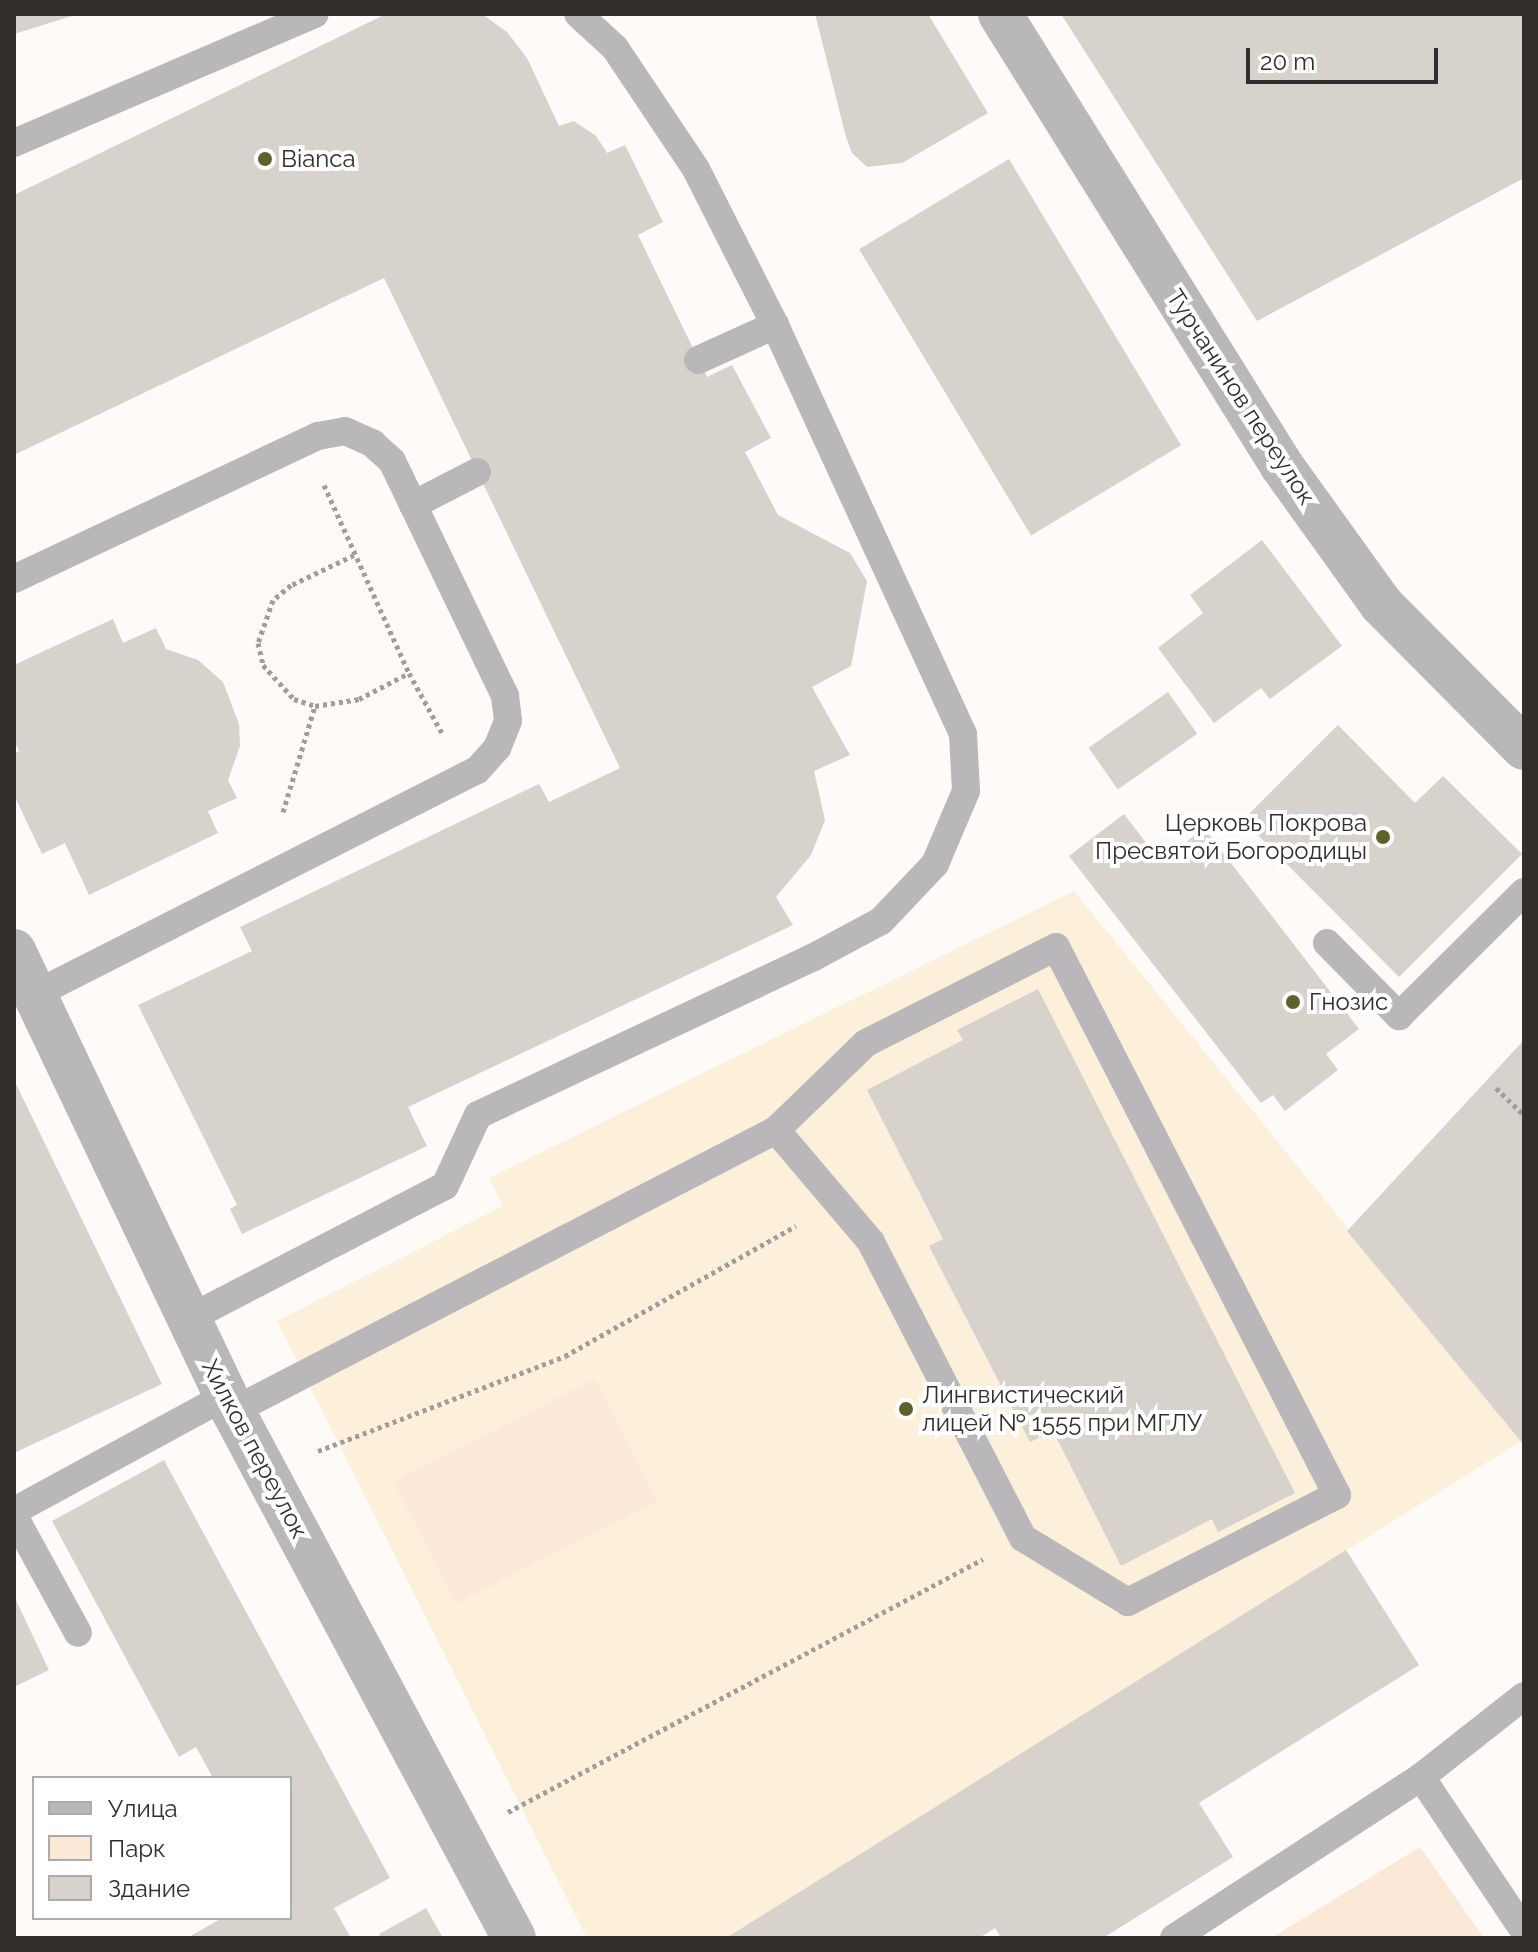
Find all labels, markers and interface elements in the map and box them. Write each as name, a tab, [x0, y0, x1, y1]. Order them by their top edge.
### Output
scale bar	[1250, 32, 1442, 82]
text: 20 m	[1260, 47, 1315, 76]
place label: Bianca	[281, 145, 356, 173]
marker: Bianca	[256, 150, 274, 168]
street label: Турчанинов переулок	[1161, 284, 1321, 510]
place label: Церковь Покрова Пресвятой Богородицы	[1095, 809, 1367, 865]
marker: Церковь Покрова Пресвятой Богородицы	[1374, 828, 1392, 846]
place label: Гнозис	[1309, 988, 1388, 1016]
marker: Гнозис	[1284, 993, 1302, 1011]
street label: Хилков переулок	[196, 1355, 314, 1543]
place label: Лингвистический лицей № 1555 при МГЛУ	[922, 1381, 1202, 1437]
marker: Лингвистический лицей № 1555 при МГЛУ	[897, 1400, 915, 1418]
legend	[32, 1776, 292, 1920]
text: Улица	[108, 1794, 178, 1823]
text: Парк	[108, 1834, 166, 1863]
text: Здание	[108, 1874, 190, 1903]

